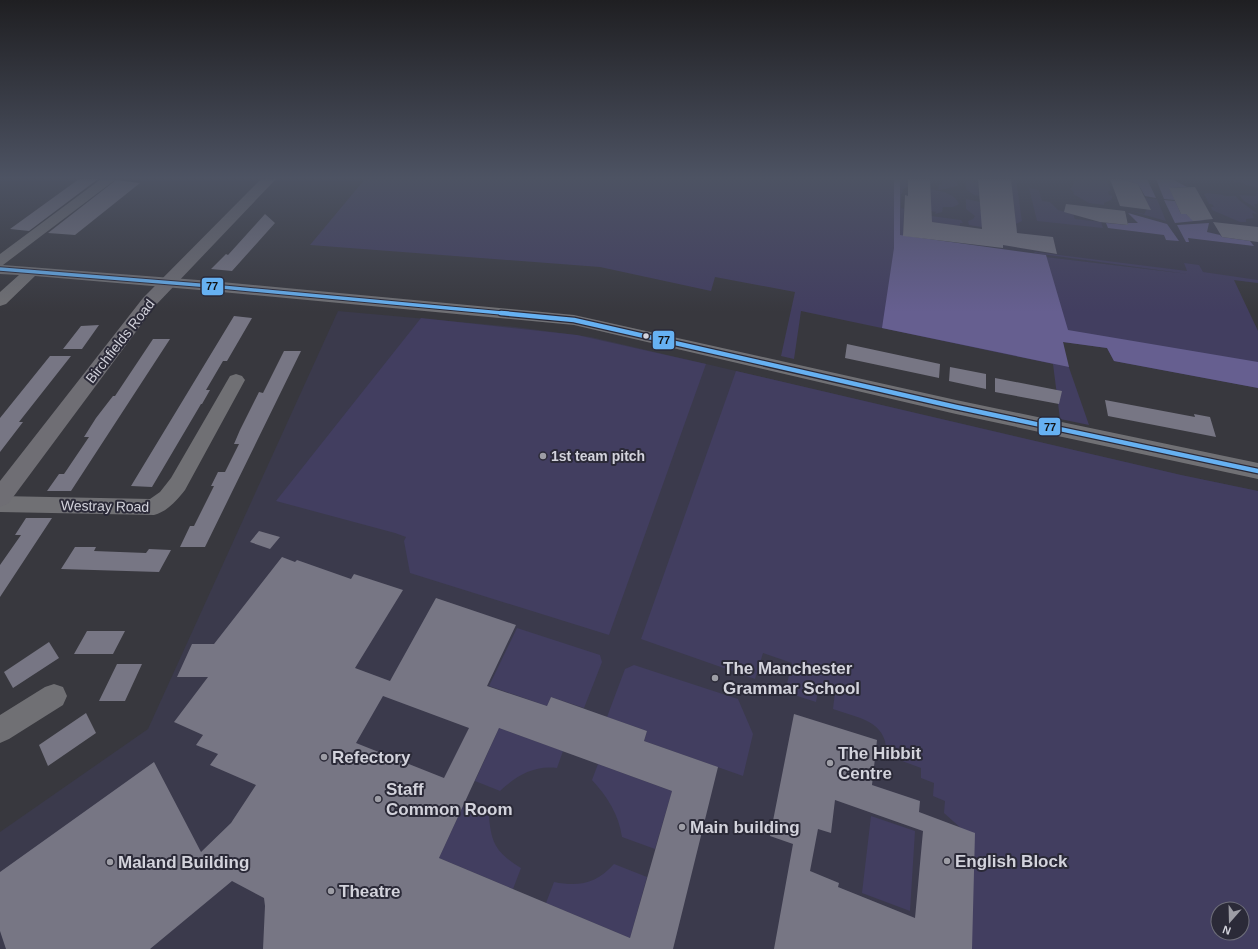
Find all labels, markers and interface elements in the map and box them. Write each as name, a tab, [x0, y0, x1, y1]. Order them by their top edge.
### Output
line badge: 77	[201, 277, 224, 296]
text: 77	[206, 280, 218, 292]
street label: Birchfields Road	[82, 296, 158, 386]
line badge: 77	[652, 330, 675, 350]
unlabelled marker	[641, 331, 651, 341]
text: 77	[658, 334, 670, 346]
line badge: 77	[1038, 417, 1061, 436]
text: 77	[1044, 421, 1056, 433]
place label: 1st team pitch	[551, 448, 645, 464]
marker: 1st team pitch	[538, 451, 548, 461]
street label: Westray Road	[61, 497, 149, 515]
place label: The Manchester Grammar School	[723, 659, 860, 698]
marker: The Manchester Grammar School	[710, 673, 720, 683]
place label: The Hibbit Centre	[838, 744, 921, 783]
place label: Refectory	[332, 748, 411, 767]
marker: Refectory	[319, 752, 329, 762]
marker: The Hibbit Centre	[825, 758, 835, 768]
place label: Staff Common Room	[386, 780, 513, 819]
marker: Staff Common Room	[373, 794, 383, 804]
place label: Main building	[690, 818, 800, 837]
marker: Main building	[677, 822, 687, 832]
place label: English Block	[955, 852, 1068, 871]
place label: Maland Building	[118, 853, 249, 872]
marker: English Block	[942, 856, 952, 866]
marker: Maland Building	[105, 857, 115, 867]
place label: Theatre	[339, 882, 400, 901]
marker: Theatre	[326, 886, 336, 896]
north arrow	[1210, 901, 1250, 941]
text: N	[1221, 923, 1232, 937]

